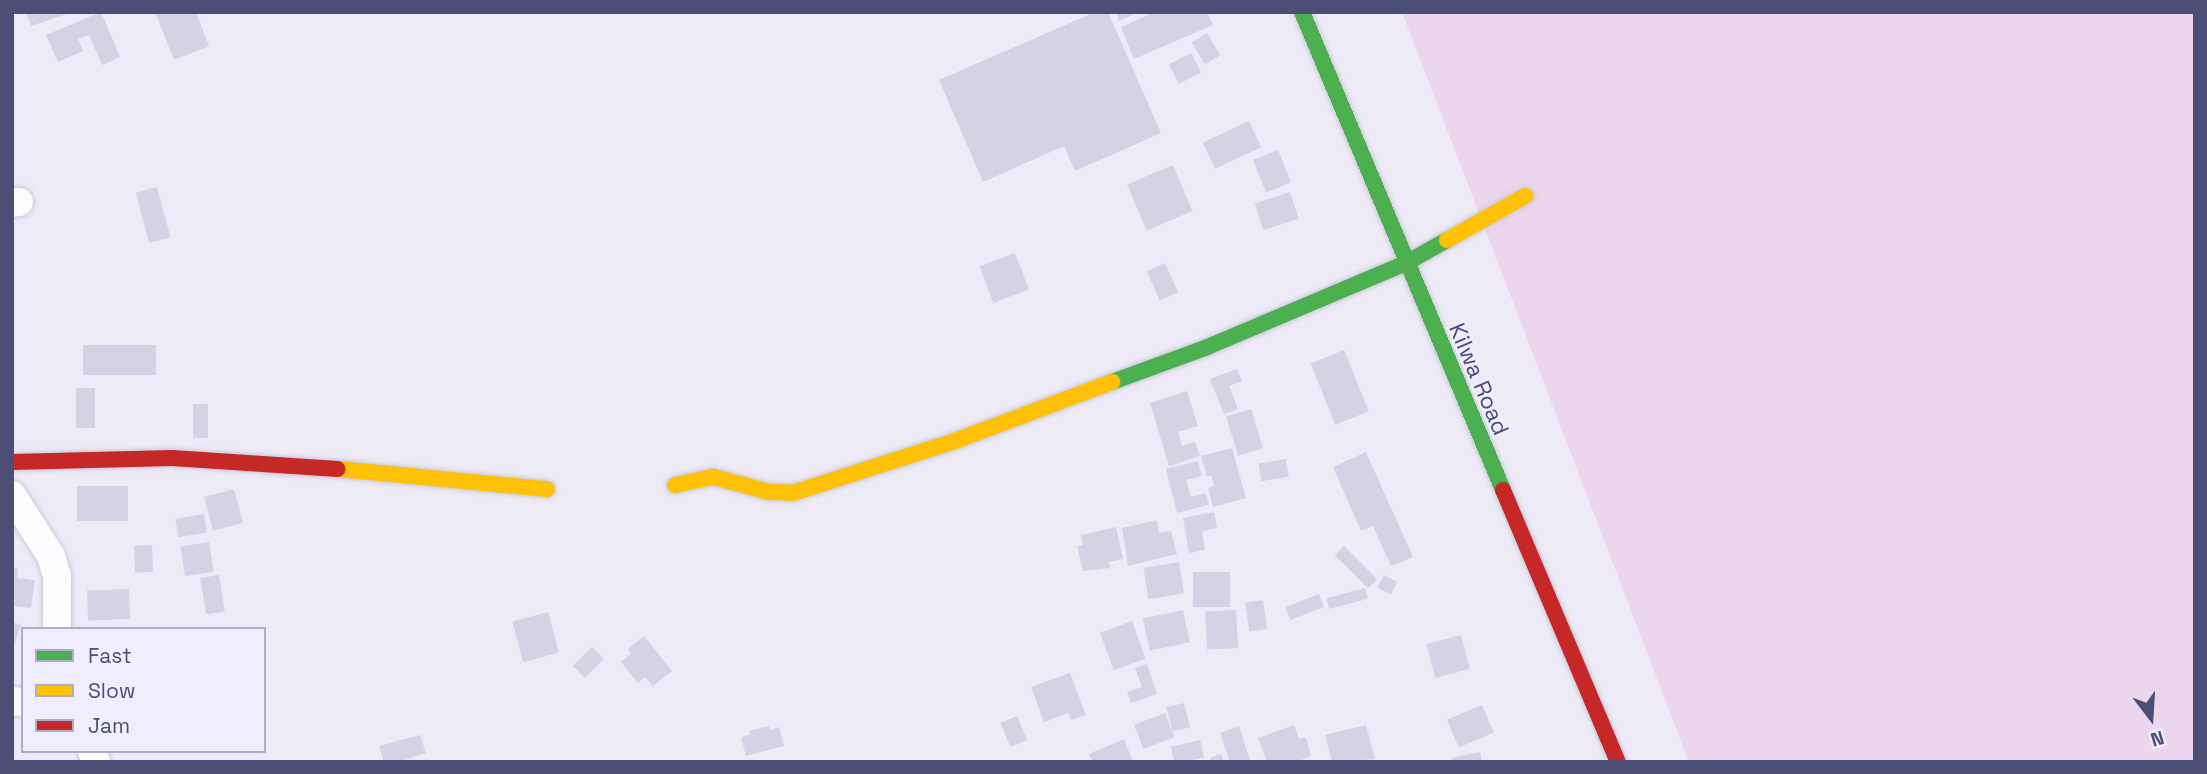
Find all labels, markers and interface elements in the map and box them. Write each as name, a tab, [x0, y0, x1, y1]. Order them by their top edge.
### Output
street label: Kilwa Road	[1443, 319, 1515, 439]
legend	[21, 627, 266, 753]
text: Fast	[88, 642, 132, 669]
text: Slow	[88, 677, 136, 704]
north arrow	[2116, 683, 2186, 753]
text: Jam	[88, 712, 130, 739]
text: N	[2148, 725, 2167, 752]

